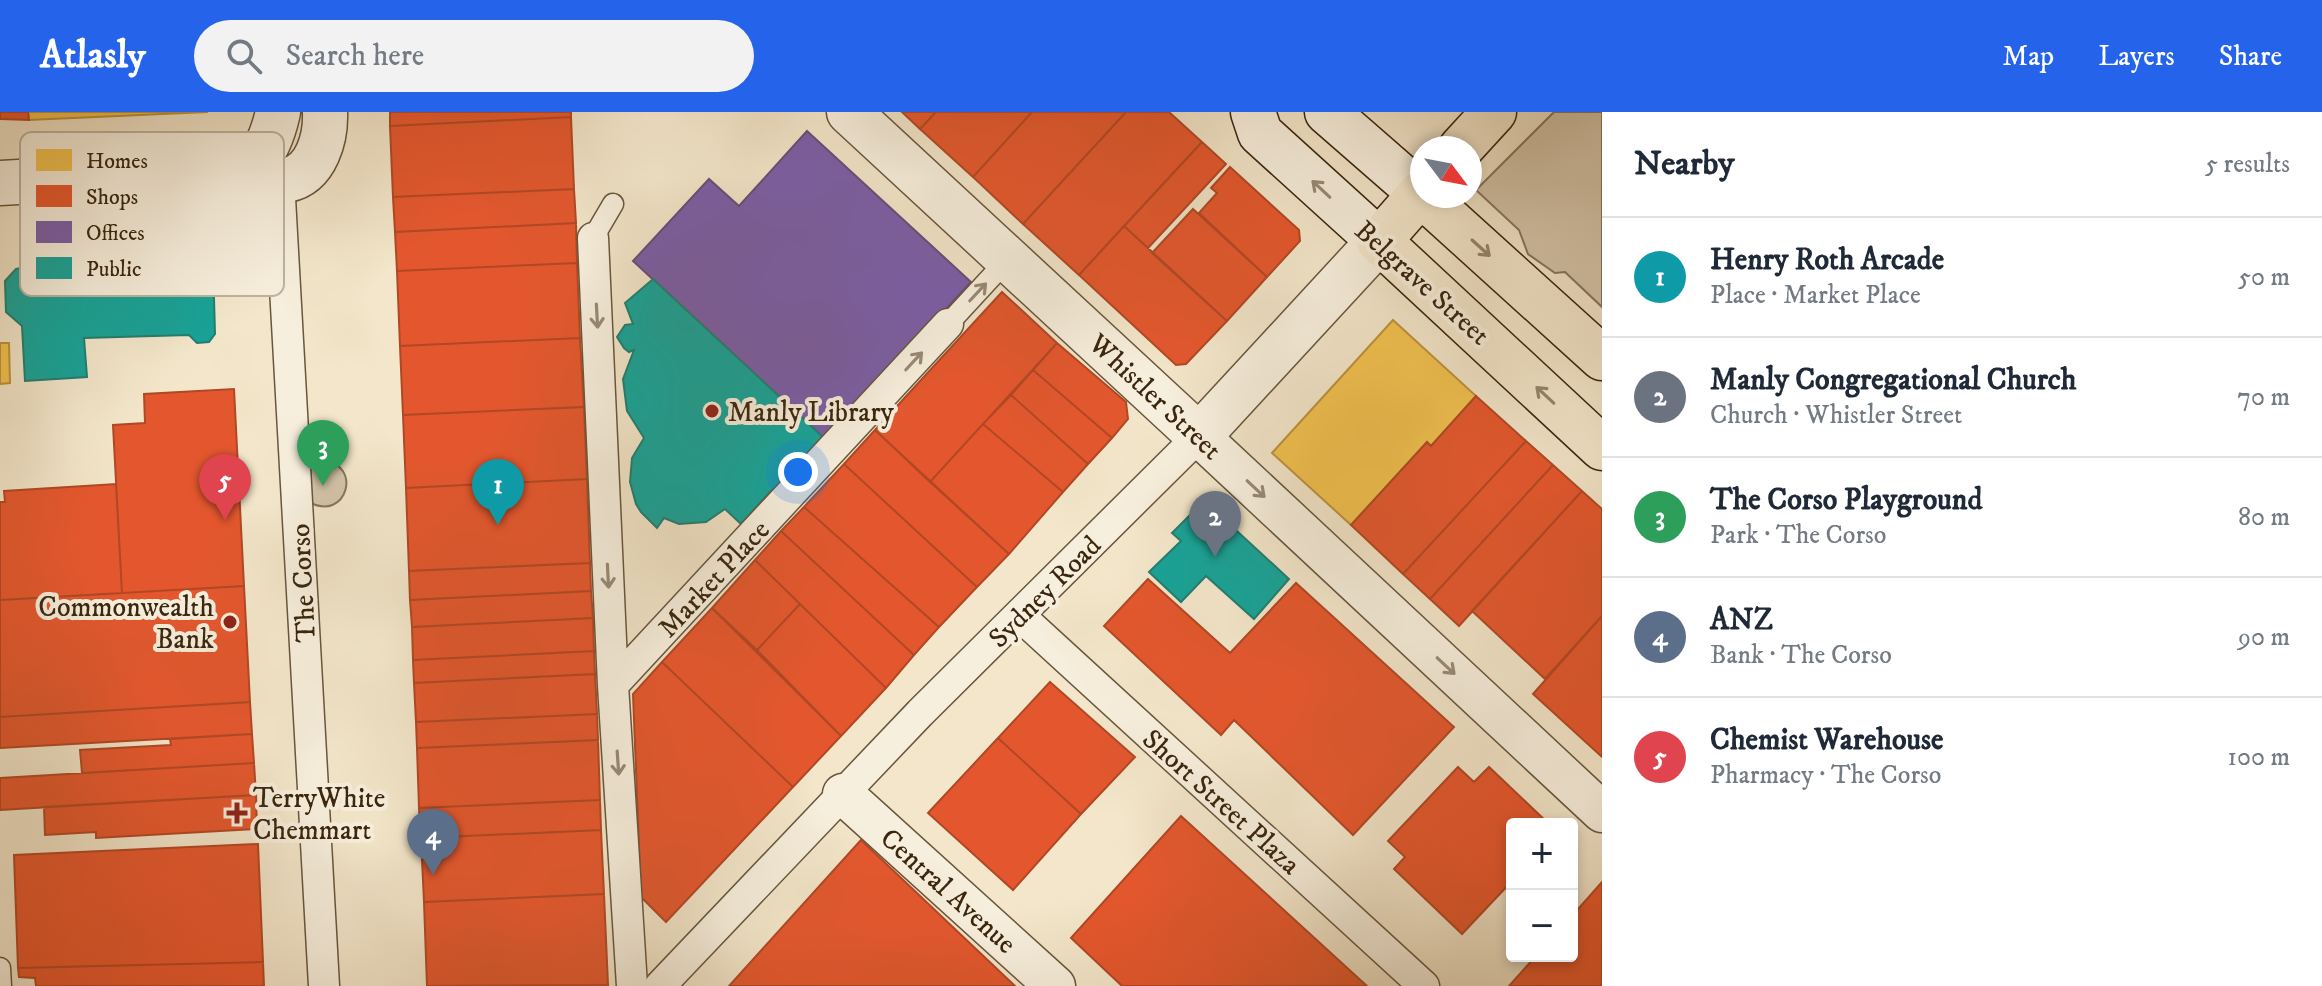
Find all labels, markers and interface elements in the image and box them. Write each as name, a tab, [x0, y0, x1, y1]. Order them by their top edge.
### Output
search box	[194, 20, 754, 92]
text: Atlasly	[40, 32, 146, 80]
icon: search	[222, 34, 266, 78]
text: Search here	[286, 38, 424, 75]
text: Map	[2003, 39, 2054, 74]
text: Layers	[2098, 39, 2175, 74]
text: Share	[2219, 39, 2282, 74]
legend	[20, 132, 284, 296]
north arrow	[1410, 136, 1482, 208]
text: Nearby	[1634, 143, 1735, 185]
text: Homes	[86, 148, 148, 175]
text: 5 results	[2205, 148, 2290, 181]
one-way arrow	[1311, 179, 1331, 198]
text: Shops	[86, 184, 138, 211]
street label: Belgrave Street	[1347, 213, 1497, 353]
text: Offices	[86, 220, 145, 247]
one-way arrow	[1471, 238, 1491, 256]
text: Henry Roth Arcade	[1710, 242, 1944, 279]
text: Public	[86, 256, 141, 283]
text: 1	[1655, 261, 1665, 294]
text: 50 m	[2238, 261, 2290, 294]
text: Place · Market Place	[1710, 279, 1921, 312]
one-way arrow	[968, 282, 986, 302]
one-way arrow	[589, 302, 604, 329]
street label: Whistler Street	[1080, 326, 1229, 468]
one-way arrow	[904, 352, 922, 372]
text: Manly Congregational Church	[1710, 362, 2076, 399]
text: 2	[1654, 381, 1666, 414]
text: 70 m	[2237, 381, 2290, 414]
one-way arrow	[1535, 385, 1555, 404]
place label: Manly Library	[728, 395, 895, 430]
text: Church · Whistler Street	[1710, 399, 1962, 432]
marker: Manly Library	[703, 402, 721, 420]
pin: 3	[297, 420, 349, 486]
your location	[778, 452, 818, 492]
pin: 5	[199, 454, 251, 520]
pin: 1	[472, 459, 524, 525]
one-way arrow	[1246, 479, 1266, 498]
text: The Corso Playground	[1710, 482, 1982, 519]
pin: 2	[1189, 491, 1241, 557]
text: 3	[1655, 501, 1665, 534]
text: 80 m	[2238, 501, 2290, 534]
street label: Market Place	[651, 513, 777, 645]
text: Park · The Corso	[1710, 519, 1886, 552]
street label: The Corso	[283, 523, 324, 643]
street label: Sydney Road	[981, 528, 1109, 656]
one-way arrow	[601, 562, 616, 589]
place label: Commonwealth Bank	[38, 590, 214, 657]
text: ANZ	[1710, 602, 1773, 639]
marker: Commonwealth Bank	[221, 613, 239, 631]
text: 4	[1653, 621, 1667, 654]
text: 90 m	[2238, 621, 2290, 654]
text: Bank · The Corso	[1710, 639, 1892, 672]
one-way arrow	[1436, 657, 1456, 676]
street label: Short Street Plaza	[1135, 722, 1307, 882]
text: Chemist Warehouse	[1710, 722, 1944, 759]
text: 5	[1654, 741, 1666, 774]
text: 100 m	[2227, 741, 2290, 774]
one-way arrow	[611, 749, 626, 776]
text: Pharmacy · The Corso	[1710, 759, 1941, 792]
place label: TerryWhite Chemmart	[253, 781, 385, 848]
marker: TerryWhite Chemmart	[228, 804, 246, 822]
pin: 4	[407, 809, 459, 875]
map controls	[1506, 818, 1578, 962]
button: +	[1506, 818, 1578, 890]
street label: Central Avenue	[873, 821, 1023, 961]
button: −	[1506, 890, 1578, 962]

